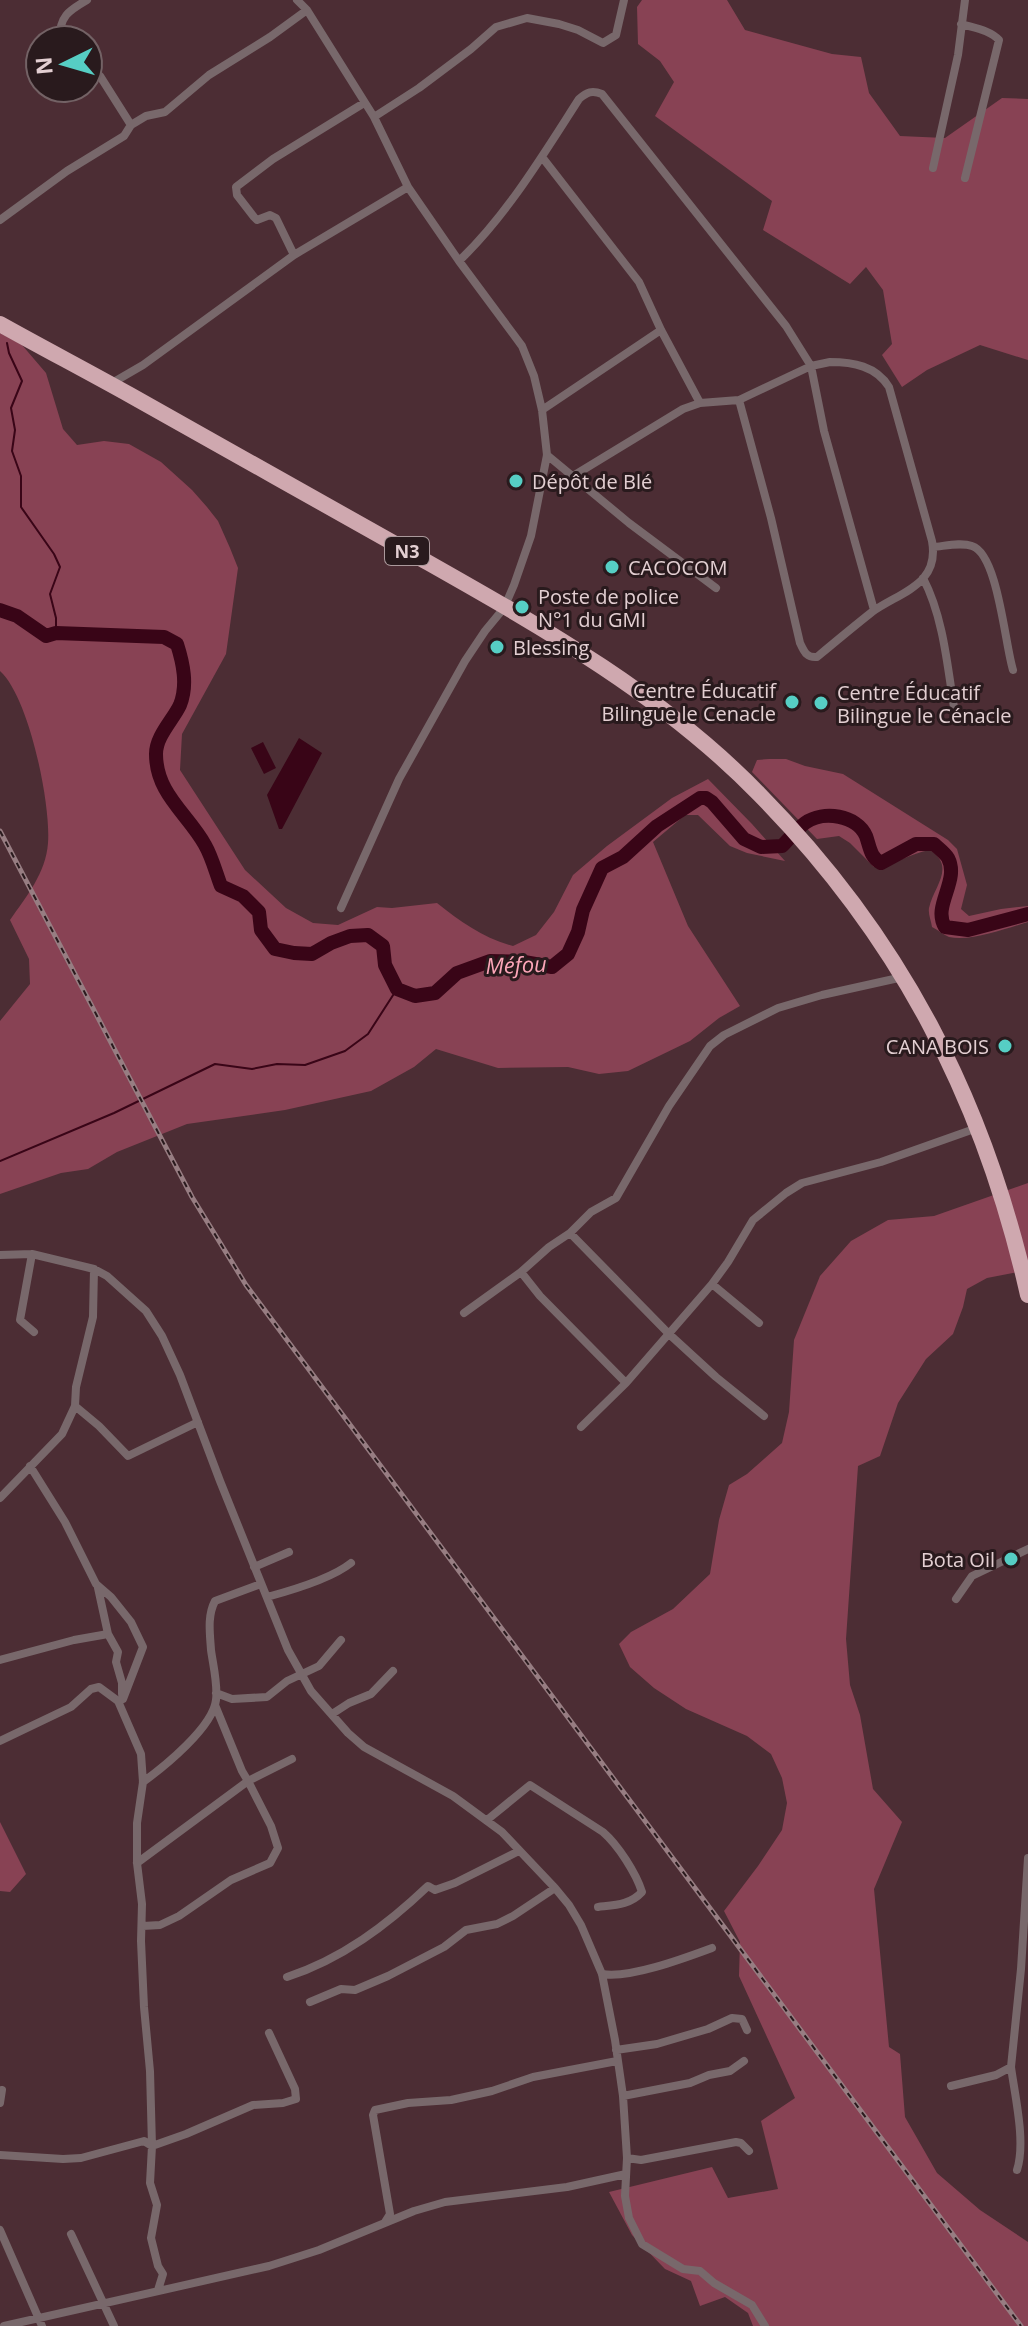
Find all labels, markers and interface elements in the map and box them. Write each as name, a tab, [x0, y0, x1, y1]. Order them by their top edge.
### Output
north arrow	[24, 24, 104, 104]
text: N	[27, 56, 59, 76]
place label: Dépôt de Blé	[532, 468, 652, 495]
marker: Dépôt de Blé	[507, 472, 525, 490]
road number: N3	[385, 537, 429, 565]
place label: CACOCOM	[628, 554, 728, 581]
marker: CACOCOM	[603, 558, 621, 576]
place label: Poste de police N°1 du GMI	[538, 583, 679, 633]
marker: Poste de police N°1 du GMI	[513, 598, 531, 616]
place label: Blessing	[513, 634, 590, 661]
marker: Blessing	[488, 638, 506, 656]
place label: Centre Éducatif Bilingue le Cenacle	[602, 677, 777, 727]
place label: Centre Éducatif Bilingue le Cénacle	[837, 679, 1011, 729]
marker: Centre Éducatif Bilingue le Cenacle	[783, 693, 801, 711]
marker: Centre Éducatif Bilingue le Cénacle	[812, 694, 830, 712]
water label: Méfou	[485, 948, 547, 980]
place label: CANA BOIS	[886, 1033, 989, 1060]
marker: CANA BOIS	[996, 1037, 1014, 1055]
place label: Bota Oil	[921, 1546, 995, 1573]
marker: Bota Oil	[1002, 1550, 1020, 1568]

